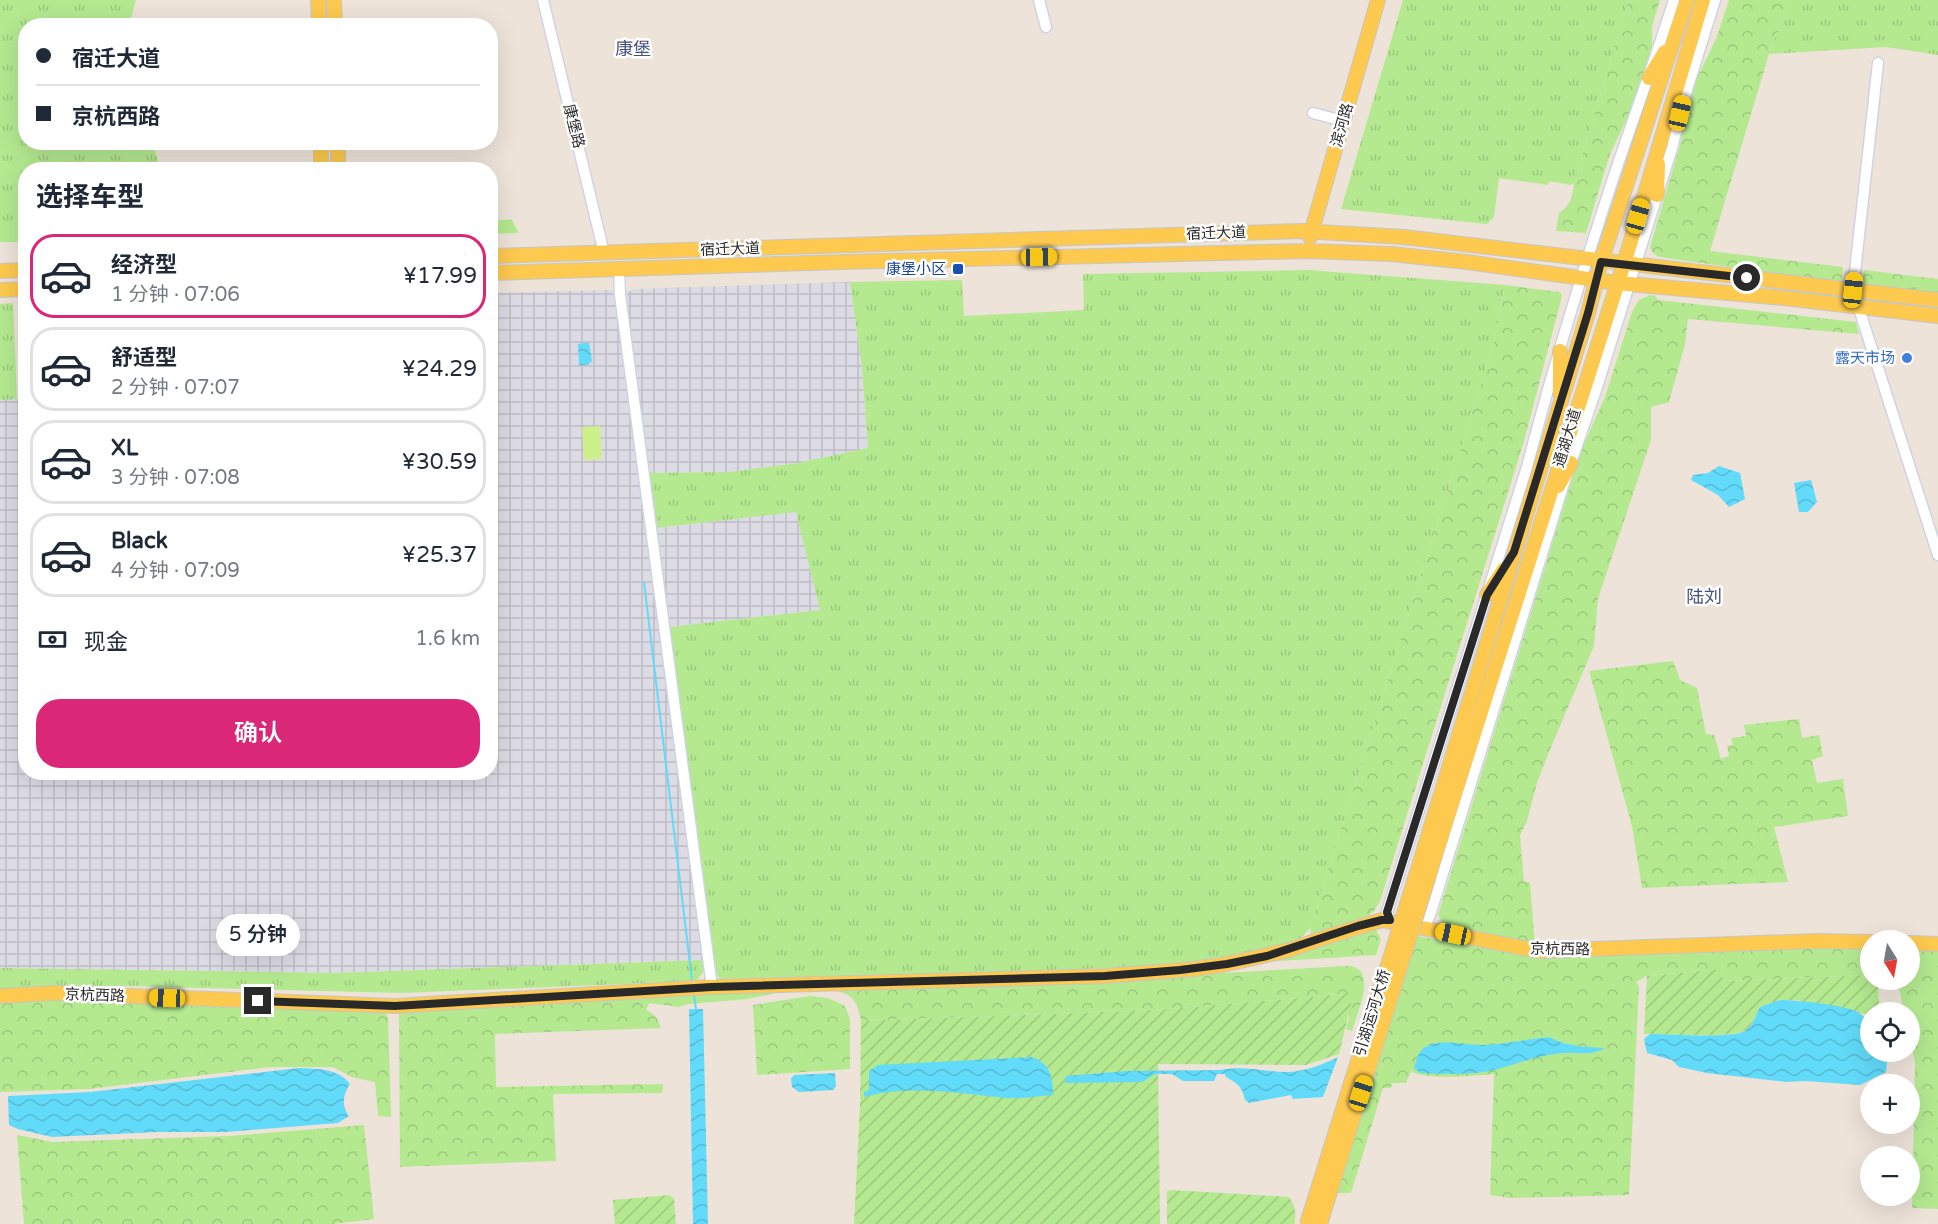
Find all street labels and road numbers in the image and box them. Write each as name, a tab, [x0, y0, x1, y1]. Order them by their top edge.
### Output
street label: 滨河路	[1327, 101, 1357, 149]
street label: 康堡路	[560, 102, 588, 150]
street label: 宿迁大道	[1186, 223, 1246, 243]
street label: 宿迁大道	[700, 239, 760, 259]
street label: 通湖大道	[1550, 407, 1584, 469]
street label: 京杭西路	[1530, 939, 1590, 959]
street label: 引湖运河大桥	[1350, 967, 1394, 1059]
street label: 京杭西路	[65, 985, 125, 1005]

